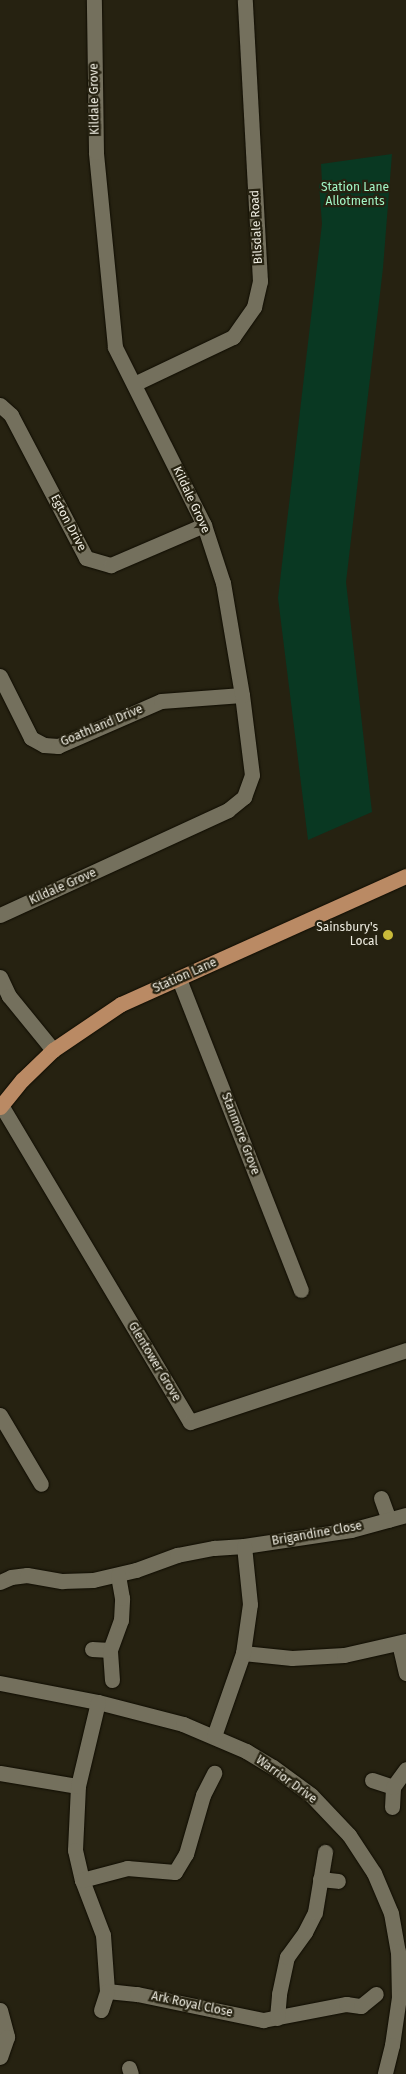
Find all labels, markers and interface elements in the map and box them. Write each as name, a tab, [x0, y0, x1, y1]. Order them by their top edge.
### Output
street label: Kildale Grove	[87, 63, 103, 135]
park label: Station Lane Allotments	[321, 181, 389, 209]
street label: Bilsdale Road	[248, 190, 266, 264]
street label: Kildale Grove	[169, 464, 213, 536]
street label: Egton Drive	[47, 492, 89, 554]
street label: Goathland Drive	[59, 702, 145, 750]
street label: Kildale Grove	[27, 866, 99, 908]
place label: Sainsbury's Local	[316, 921, 378, 949]
marker: Sainsbury's Local	[382, 929, 394, 941]
street label: Station Lane	[151, 956, 219, 996]
street label: Stanmore Grove	[218, 1091, 262, 1177]
street label: Glentower Grove	[125, 1320, 183, 1404]
street label: Brigandine Close	[271, 1519, 363, 1549]
street label: Warrior Drive	[253, 1753, 319, 1807]
street label: Ark Royal Close	[150, 1989, 234, 2021]

